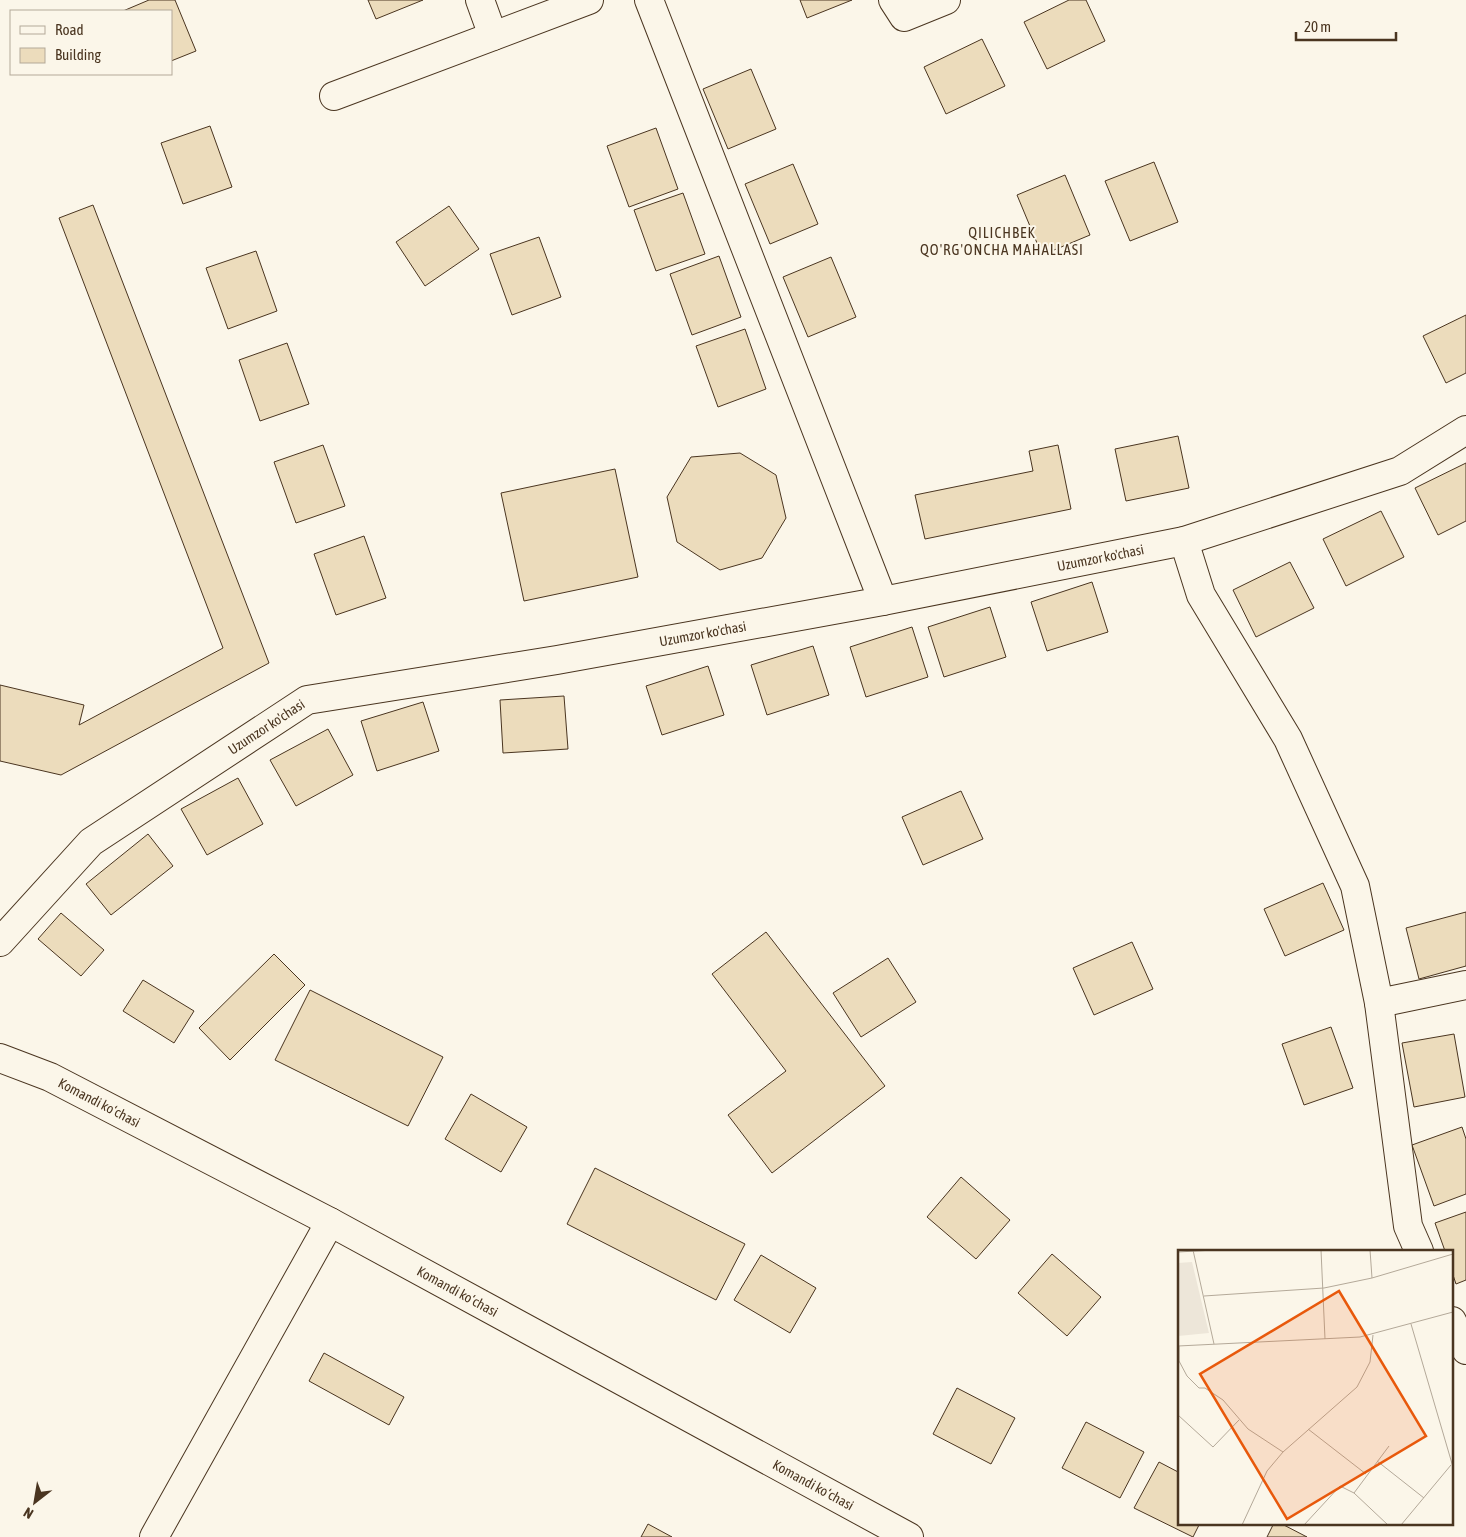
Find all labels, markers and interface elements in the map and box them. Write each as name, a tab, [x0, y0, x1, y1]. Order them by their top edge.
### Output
legend	[10, 10, 172, 75]
scale bar	[1296, 10, 1396, 42]
text: 20 m	[1304, 18, 1331, 35]
text: Road	[55, 21, 84, 38]
text: Building	[55, 46, 101, 63]
district label: QILICHBEK QO'RG'ONCHA MAHALLASI	[920, 224, 1084, 258]
street label: Uzumzor ko'chasi	[1056, 541, 1145, 574]
street label: Uzumzor ko'chasi	[658, 618, 748, 649]
street label: Uzumzor ko'chasi	[225, 696, 308, 758]
street label: Komandi ko‘chasi	[56, 1075, 143, 1130]
inset map	[1178, 1250, 1454, 1524]
street label: Komandi ko‘chasi	[414, 1263, 501, 1320]
street label: Komandi ko‘chasi	[770, 1456, 857, 1513]
north arrow	[10, 1477, 60, 1527]
text: N	[21, 1504, 36, 1522]

